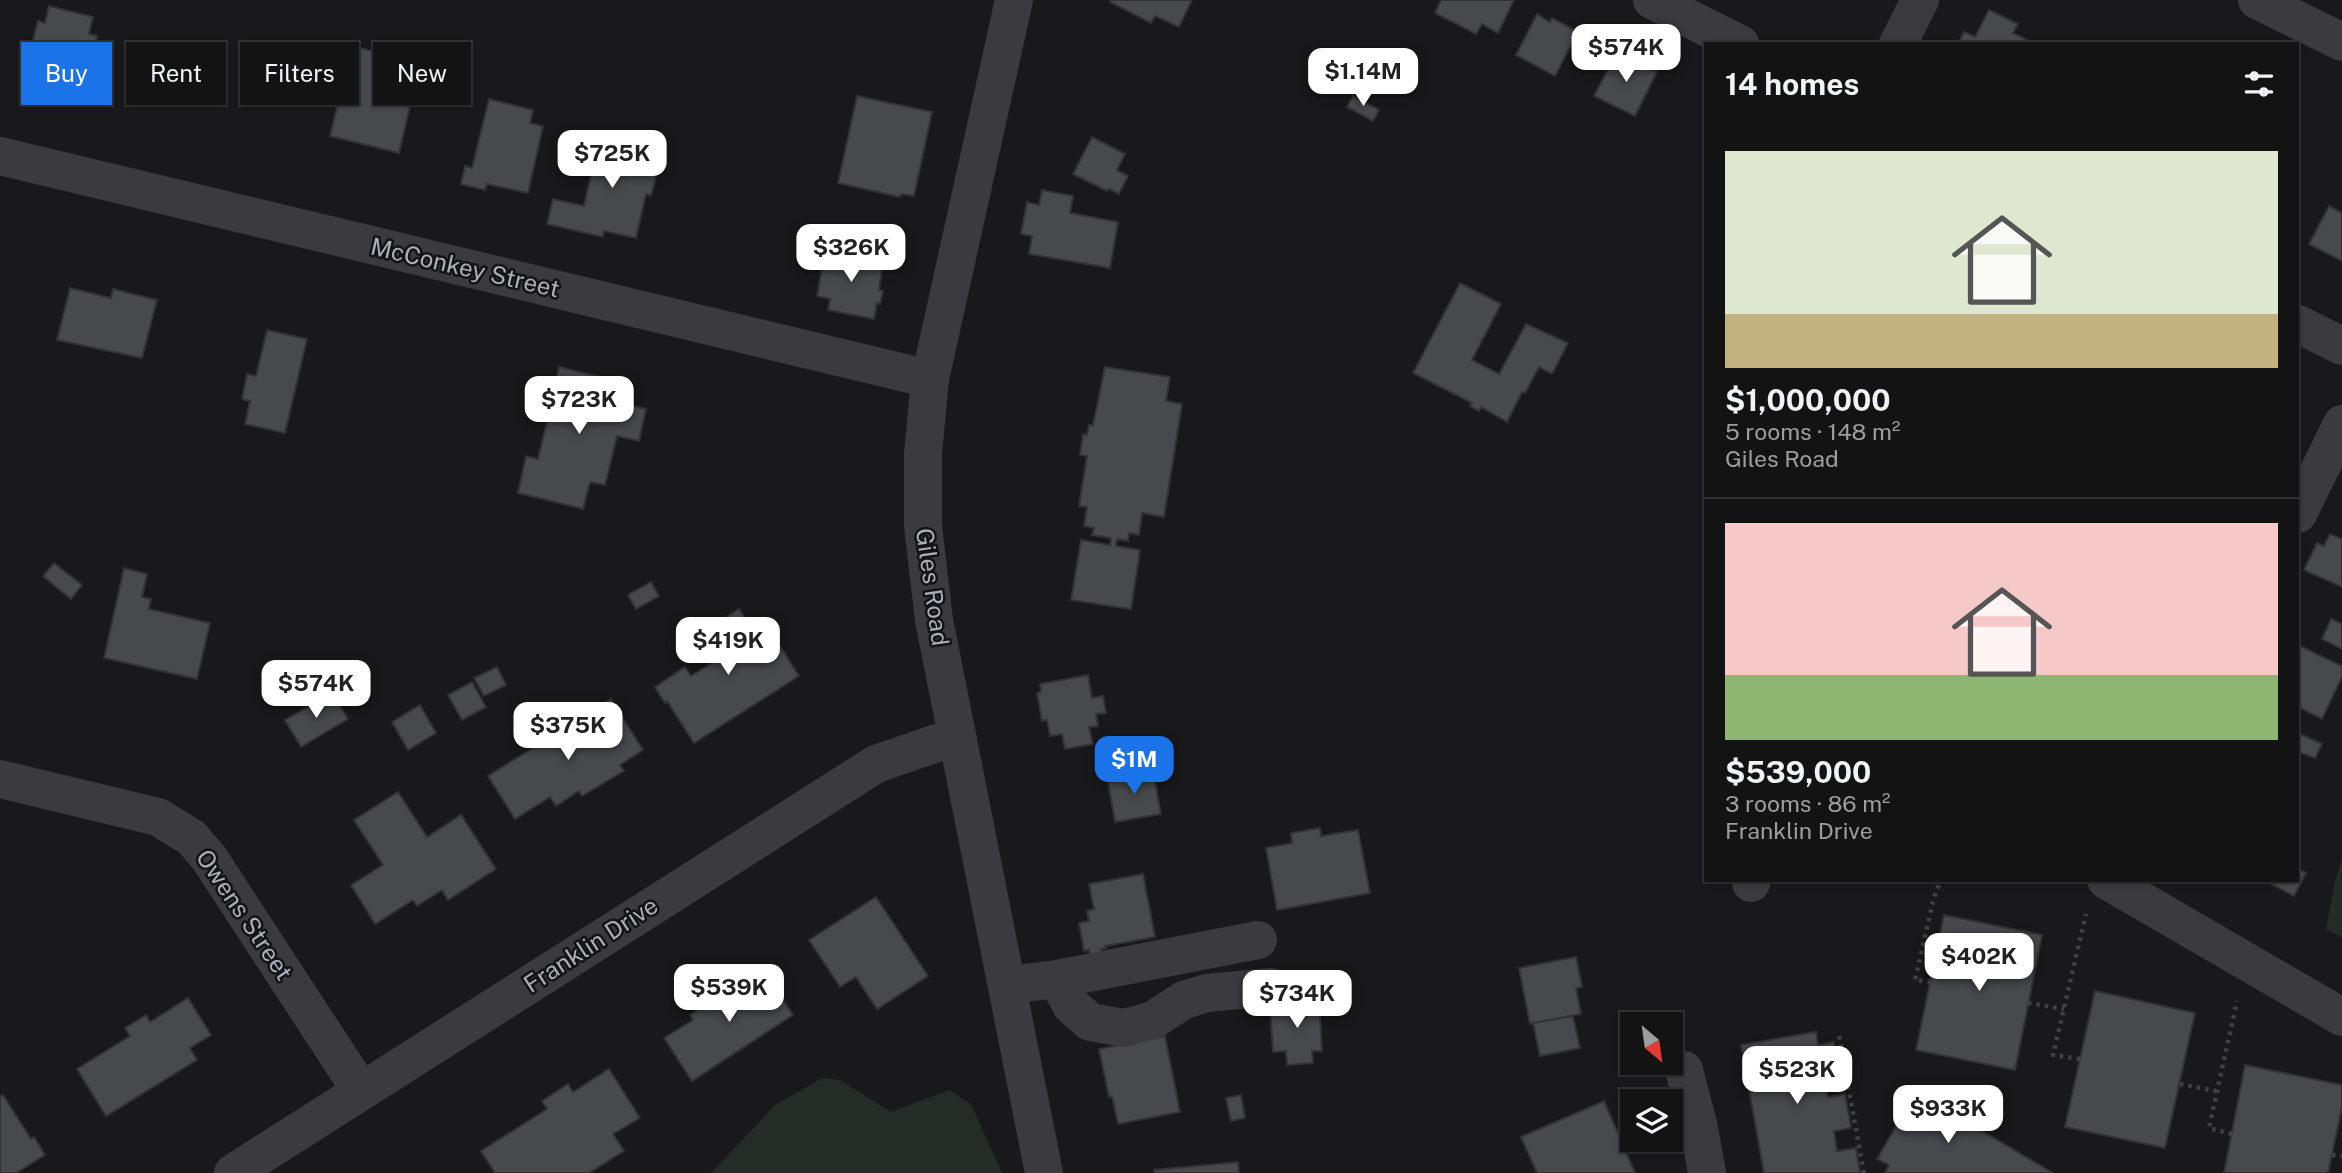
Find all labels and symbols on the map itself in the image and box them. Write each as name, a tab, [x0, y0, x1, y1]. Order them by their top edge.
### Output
pin: $574K	[1577, 24, 1675, 84]
pin: $1.14M	[1306, 48, 1420, 108]
pin: $725K	[563, 130, 661, 190]
pin: $326K	[802, 224, 900, 284]
street label: McConkey Street	[368, 232, 562, 302]
pin: $723K	[530, 376, 628, 436]
street label: Giles Road	[911, 526, 955, 648]
pin: $419K	[679, 618, 777, 677]
pin: $574K	[267, 660, 365, 720]
pin: $375K	[519, 702, 617, 762]
pin: $1M	[1100, 736, 1168, 796]
street label: Owens Street	[191, 844, 299, 985]
street label: Franklin Drive	[518, 890, 663, 998]
pin: $402K	[1930, 934, 2028, 993]
pin: $539K	[680, 964, 778, 1024]
pin: $734K	[1248, 970, 1346, 1030]
north arrow	[1620, 1012, 1684, 1074]
pin: $523K	[1748, 1046, 1846, 1106]
pin: $933K	[1899, 1086, 1997, 1145]

